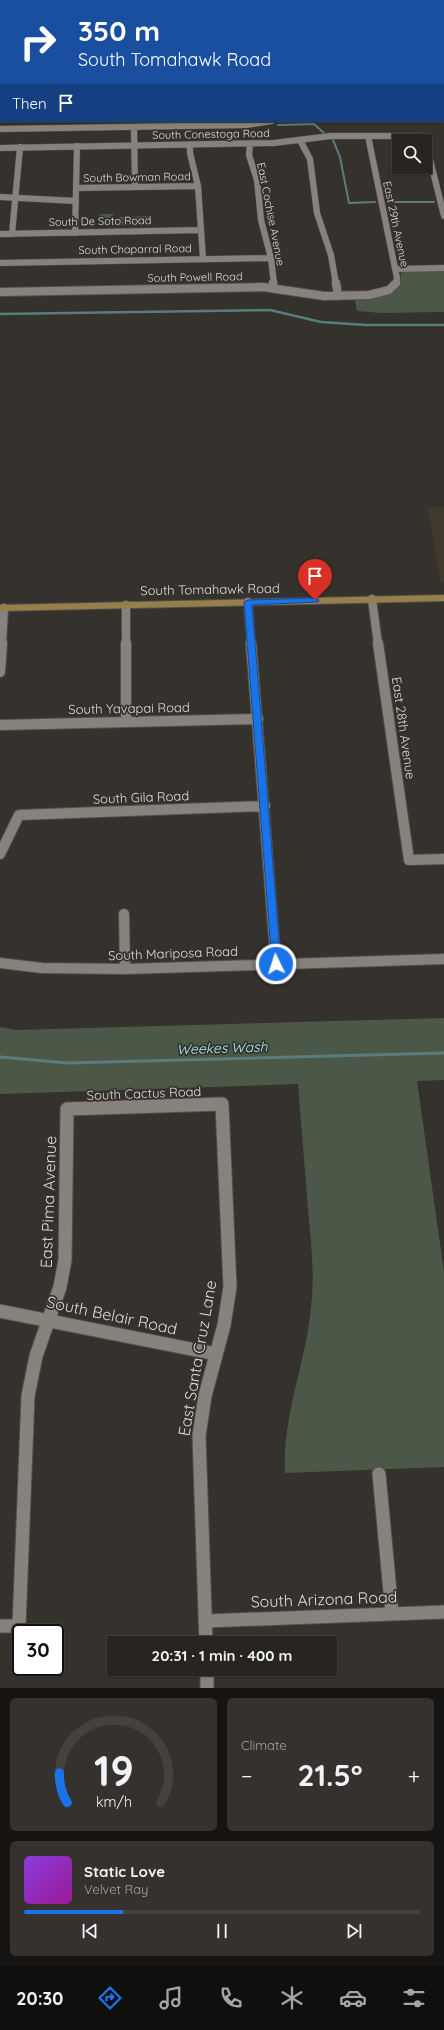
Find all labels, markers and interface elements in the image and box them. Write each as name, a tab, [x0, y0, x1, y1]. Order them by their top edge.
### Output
text: 350 m	[78, 13, 160, 48]
icon: right	[12, 16, 64, 68]
text: South Tomahawk Road	[78, 48, 271, 71]
icon: arrive	[55, 92, 77, 114]
text: Then	[12, 94, 47, 113]
street label: South Conestoga Road	[152, 126, 270, 142]
map controls	[392, 134, 432, 174]
button: search	[392, 134, 432, 174]
street label: East Cochise Avenue	[254, 161, 288, 267]
street label: South Bowman Road	[83, 169, 191, 185]
street label: East 29th Avenue	[380, 180, 412, 268]
street label: South De Soto Road	[49, 213, 151, 229]
street label: South Chaparral Road	[78, 241, 192, 257]
street label: South Powell Road	[147, 269, 243, 285]
pin	[298, 559, 332, 600]
icon: arrive	[304, 565, 326, 587]
street label: South Tomahawk Road	[140, 580, 280, 598]
street label: East 28th Avenue	[389, 676, 419, 780]
street label: South Yavapai Road	[68, 699, 190, 717]
street label: South Gila Road	[93, 787, 189, 807]
street label: South Mariposa Road	[108, 943, 238, 963]
position arrow	[255, 943, 297, 985]
water label: Weekes Wash	[176, 1037, 269, 1059]
street label: South Cactus Road	[86, 1083, 202, 1103]
street label: East Pima Avenue	[36, 1135, 60, 1269]
street label: East Santa Cruz Lane	[173, 1279, 221, 1437]
street label: South Belair Road	[45, 1291, 179, 1339]
street label: South Arizona Road	[250, 1586, 398, 1612]
speed limit sign: 30	[12, 1624, 64, 1676]
text: 20:31 · 1 min · 400 m	[152, 1646, 292, 1665]
text: Climate	[241, 1737, 287, 1753]
text: 19	[94, 1743, 133, 1795]
text: 21.5°	[297, 1756, 363, 1794]
text: −	[241, 1762, 252, 1790]
text: +	[408, 1762, 420, 1790]
text: km/h	[95, 1792, 132, 1810]
text: Static Love	[84, 1862, 165, 1881]
text: Velvet Ray	[84, 1881, 149, 1897]
icon: previous	[79, 1920, 101, 1942]
icon: pause	[211, 1920, 233, 1942]
icon: next	[343, 1920, 365, 1942]
icon: directions	[96, 1984, 124, 2012]
icon: music	[157, 1984, 185, 2012]
icon: phone	[217, 1984, 245, 2012]
icon: climate	[278, 1984, 306, 2012]
icon: car	[339, 1984, 367, 2012]
icon: filters	[400, 1984, 428, 2012]
text: 20:30	[16, 1987, 63, 2010]

